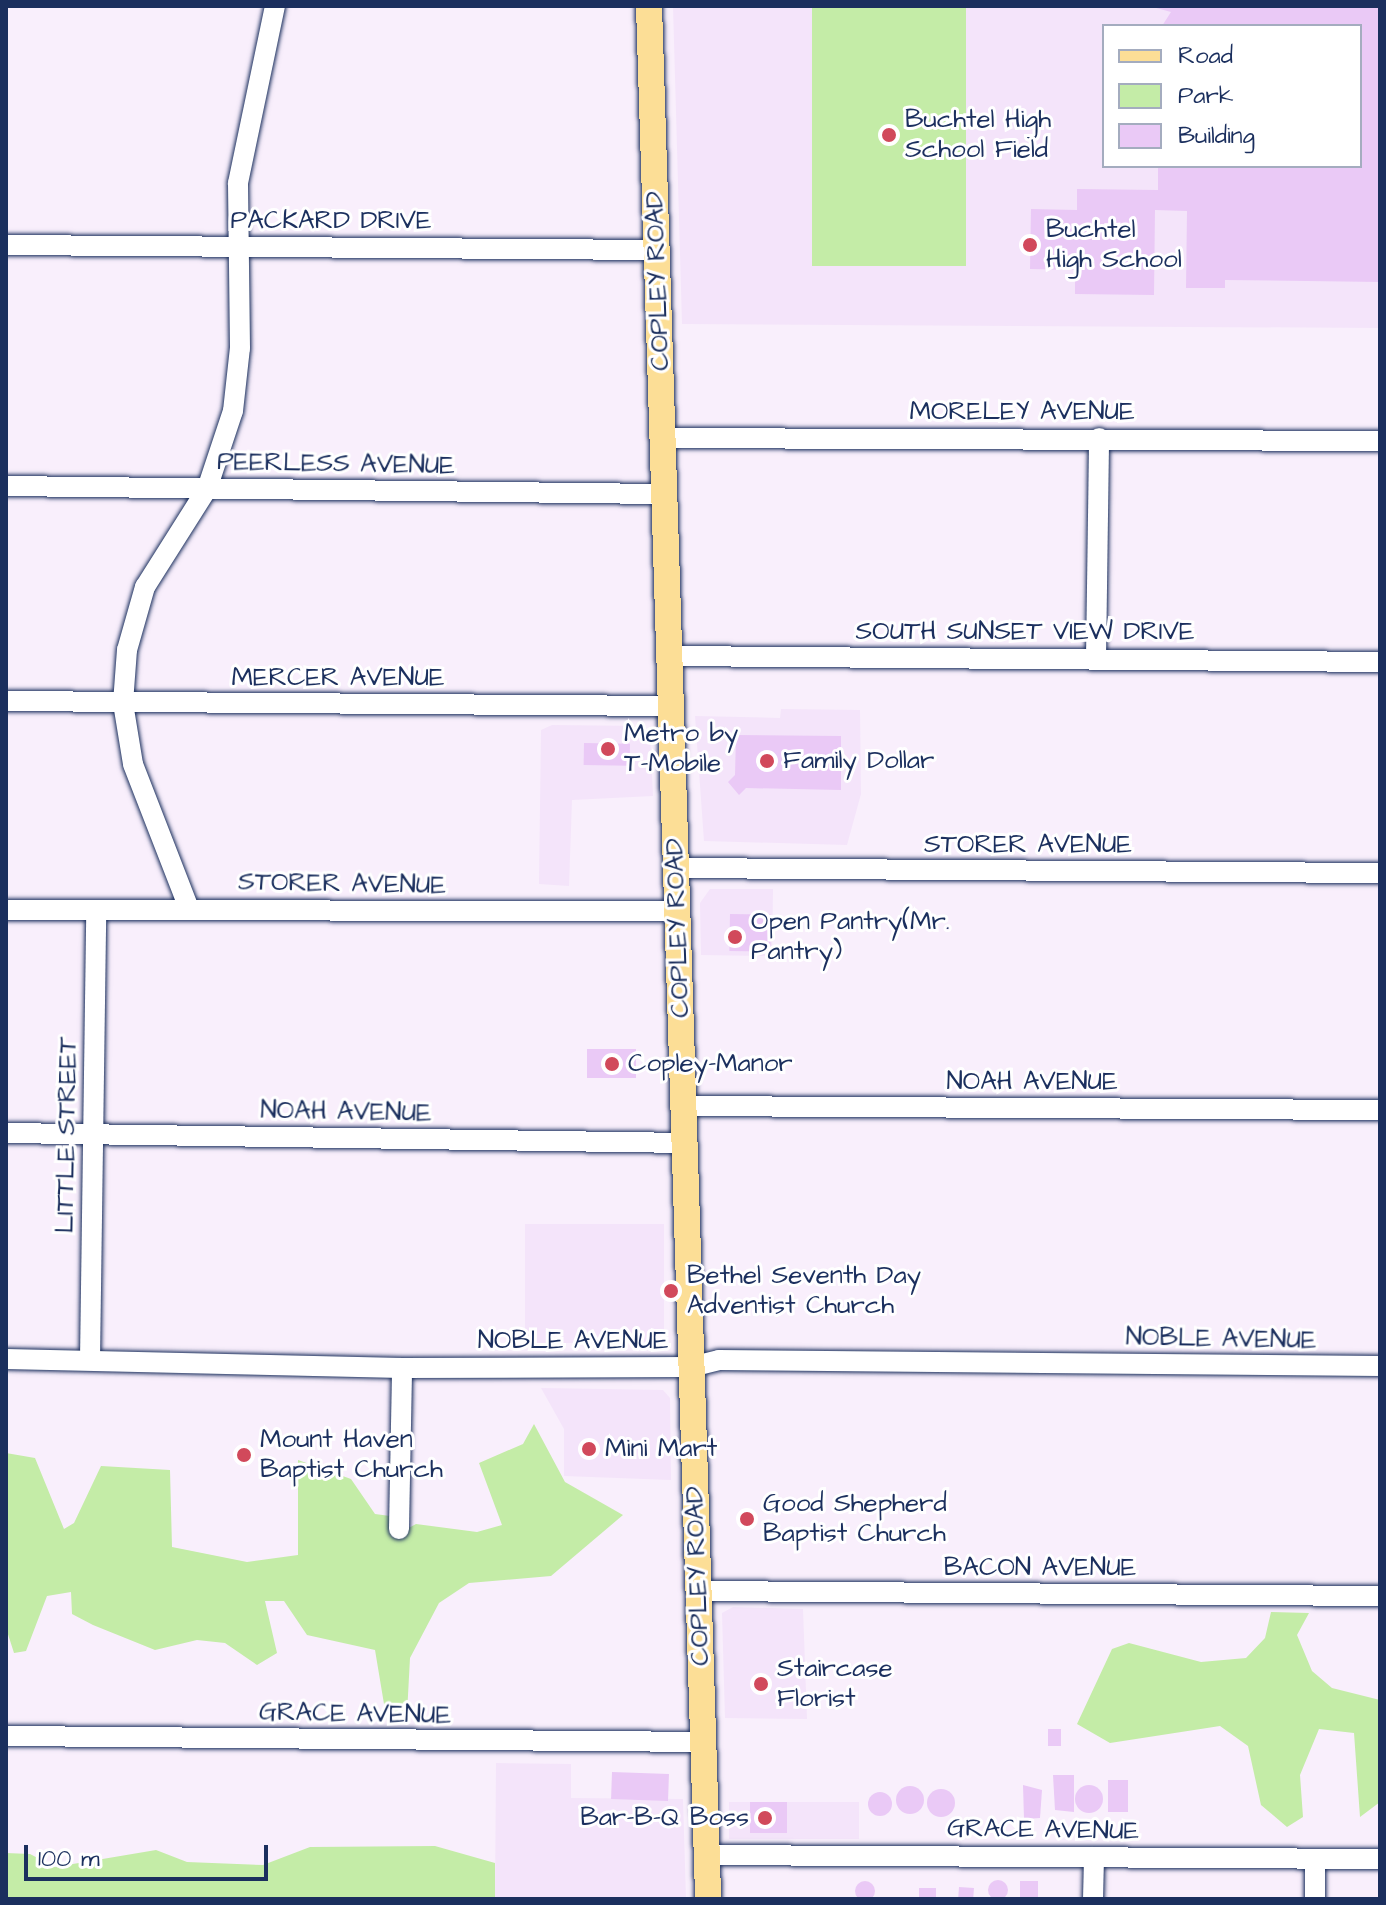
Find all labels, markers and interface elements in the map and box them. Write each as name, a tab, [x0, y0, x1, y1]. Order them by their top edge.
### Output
legend	[1102, 24, 1362, 168]
text: Road	[1178, 39, 1233, 73]
text: Park	[1178, 79, 1234, 113]
place label: Buchtel High School Field	[905, 104, 1051, 166]
text: Building	[1178, 119, 1255, 153]
marker: Buchtel High School Field	[880, 126, 898, 144]
street label: COPLEY ROAD	[639, 191, 677, 371]
street label: PACKARD DRIVE	[231, 205, 431, 237]
place label: Buchtel High School	[1046, 214, 1182, 276]
marker: Buchtel High School	[1021, 236, 1039, 254]
street label: MORELEY AVENUE	[909, 396, 1135, 428]
street label: PEERLESS AVENUE	[217, 446, 455, 482]
street label: SOUTH SUNSET VIEW DRIVE	[856, 616, 1194, 648]
street label: MERCER AVENUE	[232, 662, 444, 694]
place label: Metro by T-Mobile	[624, 718, 738, 780]
marker: Metro by T-Mobile	[599, 740, 617, 758]
place label: Family Dollar	[783, 745, 934, 777]
marker: Family Dollar	[758, 752, 776, 770]
street label: STORER AVENUE	[924, 829, 1132, 861]
street label: COPLEY ROAD	[659, 838, 697, 1018]
street label: STORER AVENUE	[238, 867, 446, 901]
place label: Open Pantry(Mr. Pantry)	[751, 906, 950, 968]
marker: Open Pantry(Mr. Pantry)	[726, 928, 744, 946]
street label: LITTLE STREET	[50, 1036, 84, 1234]
place label: Copley-Manor	[628, 1048, 793, 1080]
marker: Copley-Manor	[603, 1055, 621, 1073]
street label: NOAH AVENUE	[946, 1066, 1118, 1098]
street label: NOAH AVENUE	[260, 1095, 432, 1129]
place label: Bethel Seventh Day Adventist Church	[687, 1260, 921, 1322]
marker: Bethel Seventh Day Adventist Church	[662, 1282, 680, 1300]
street label: NOBLE AVENUE	[1125, 1322, 1317, 1356]
street label: NOBLE AVENUE	[478, 1325, 668, 1357]
place label: Mount Haven Baptist Church	[260, 1424, 443, 1486]
place label: Mini Mart	[605, 1433, 717, 1465]
marker: Mini Mart	[580, 1440, 598, 1458]
marker: Mount Haven Baptist Church	[235, 1446, 253, 1464]
street label: COPLEY ROAD	[679, 1486, 717, 1666]
place label: Good Shepherd Baptist Church	[763, 1488, 947, 1550]
marker: Good Shepherd Baptist Church	[738, 1510, 756, 1528]
street label: BACON AVENUE	[944, 1552, 1136, 1584]
place label: Staircase Florist	[777, 1653, 893, 1714]
marker: Staircase Florist	[752, 1675, 770, 1693]
street label: GRACE AVENUE	[259, 1697, 451, 1731]
place label: Bar-B-Q Boss	[580, 1802, 749, 1834]
marker: Bar-B-Q Boss	[756, 1809, 774, 1827]
street label: GRACE AVENUE	[947, 1813, 1139, 1847]
scale bar	[28, 1829, 272, 1879]
text: 100 m	[38, 1842, 100, 1876]

